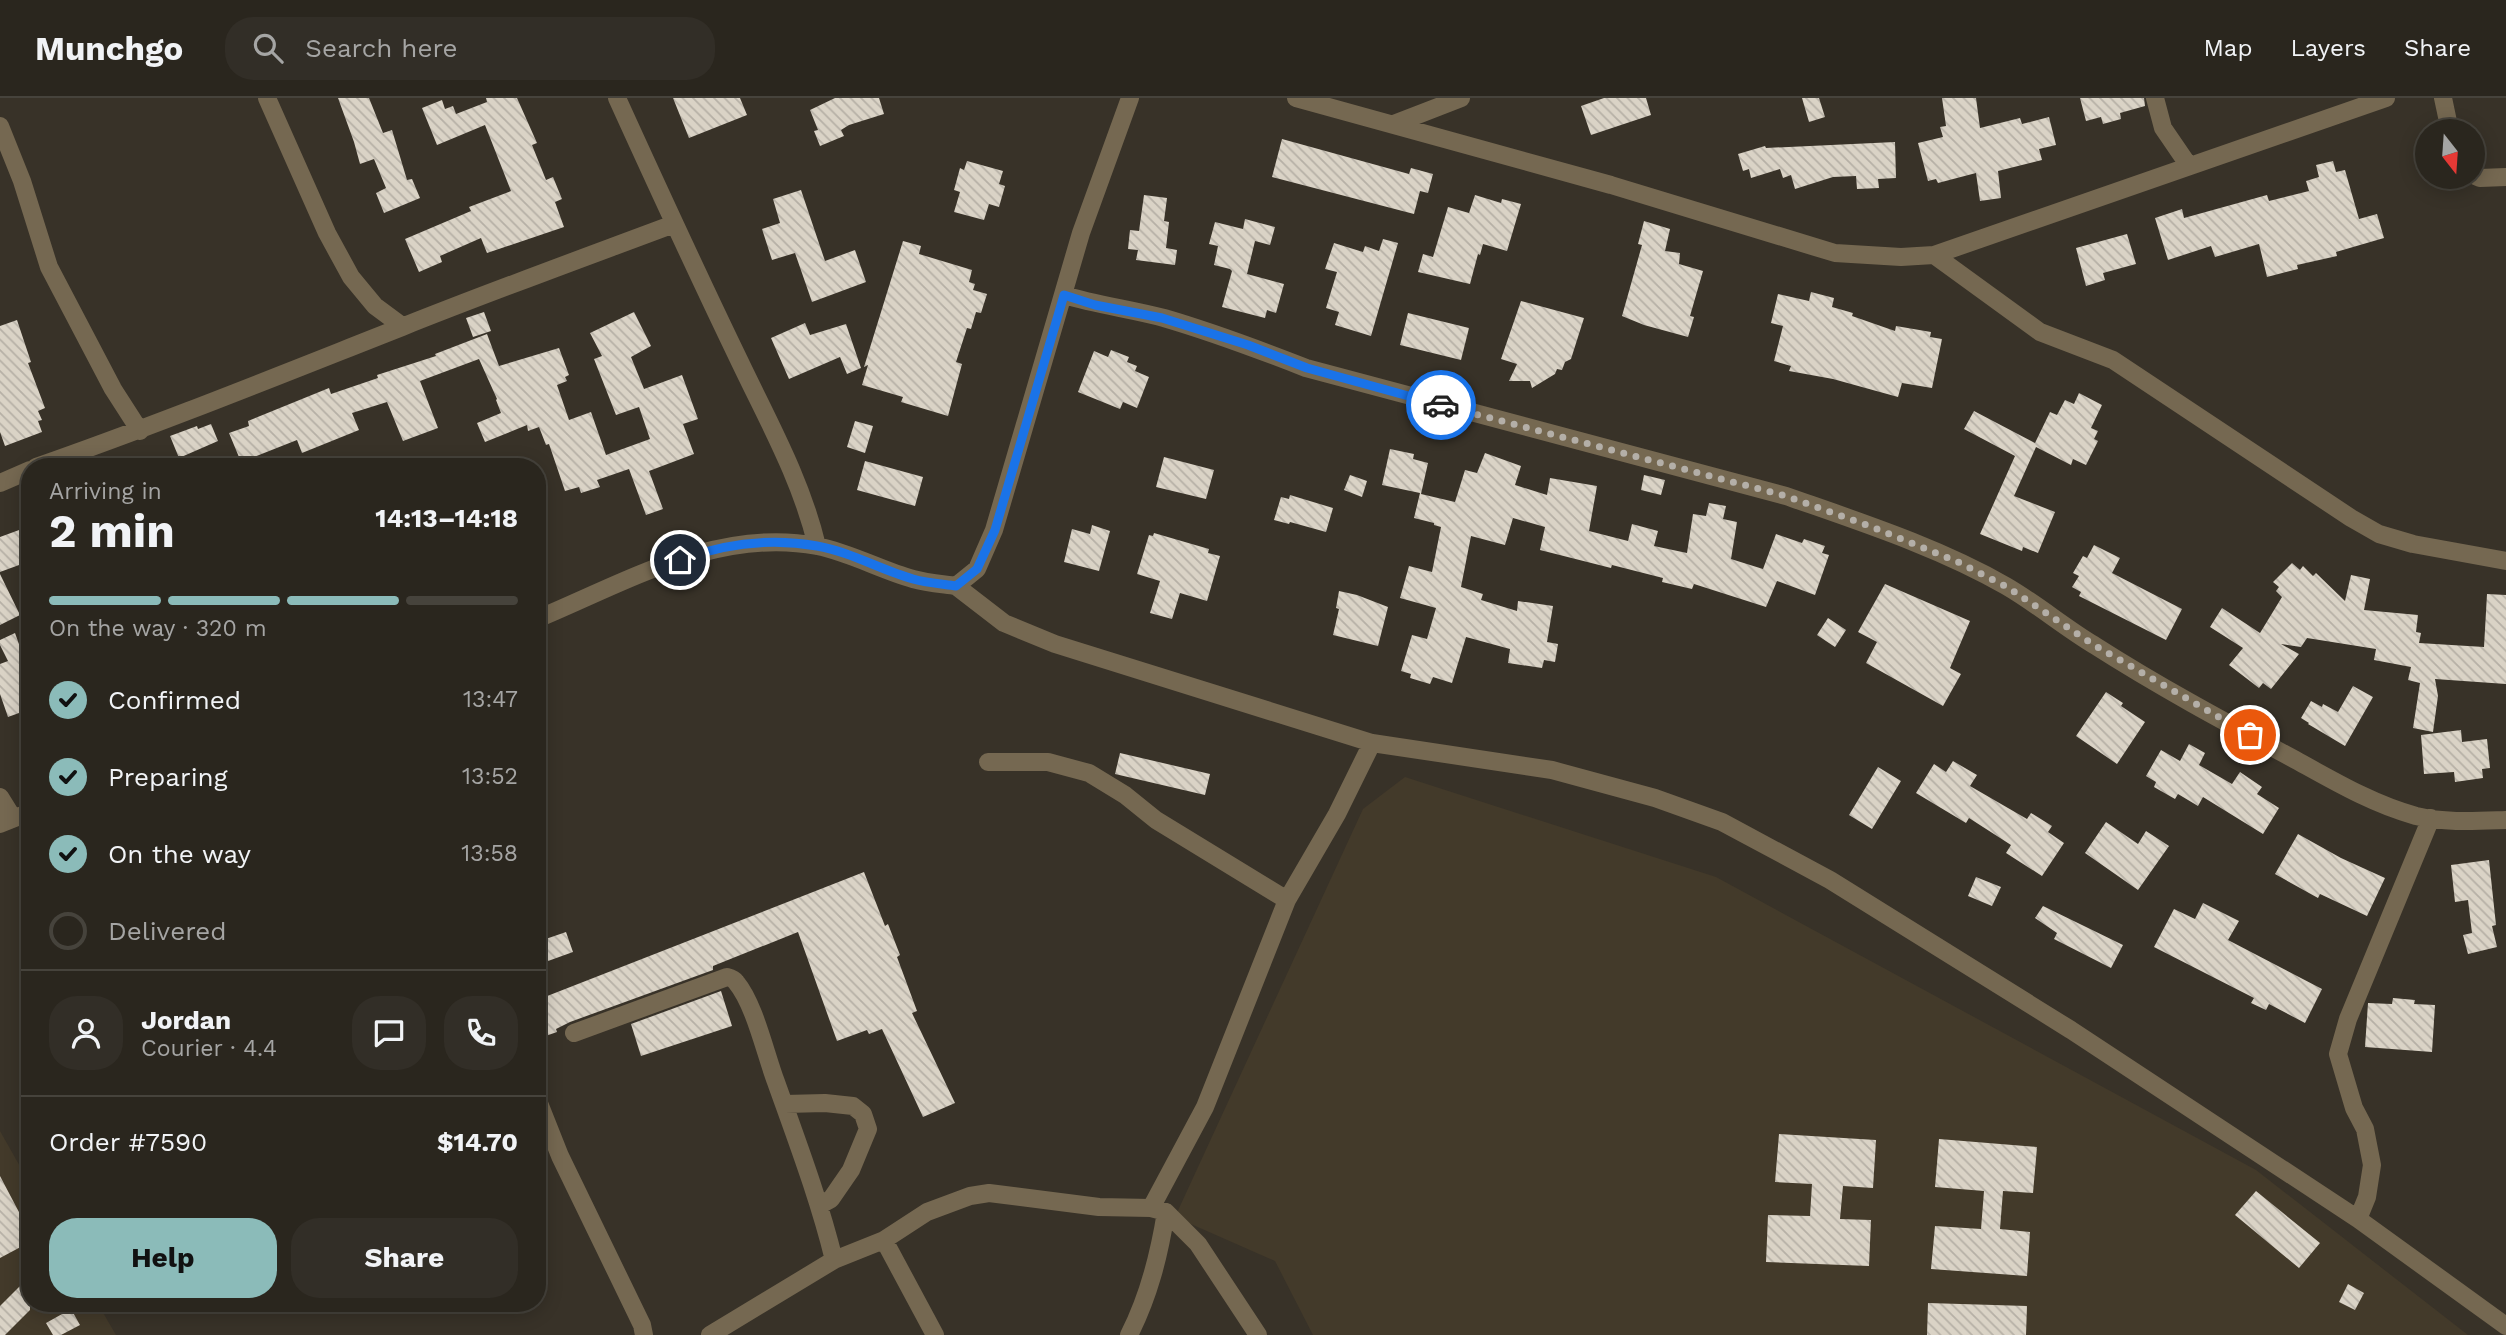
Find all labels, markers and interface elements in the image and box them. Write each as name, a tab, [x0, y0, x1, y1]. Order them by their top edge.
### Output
search box	[225, 17, 715, 80]
text: Munchgo	[35, 29, 183, 68]
icon: search	[249, 29, 287, 67]
text: Search here	[305, 33, 458, 63]
text: Map	[2204, 34, 2252, 62]
text: Layers	[2290, 34, 2366, 62]
text: Share	[2404, 34, 2471, 62]
north arrow	[2415, 119, 2485, 189]
map controls	[2415, 119, 2485, 189]
courier	[1406, 370, 1476, 440]
icon: car	[1422, 386, 1460, 424]
text: Arriving in	[49, 478, 162, 505]
text: 14:13–14:18	[375, 503, 518, 533]
text: 2 min	[49, 504, 175, 558]
pin	[650, 530, 710, 590]
icon: home	[661, 541, 699, 579]
text: On the way · 320 m	[49, 615, 267, 642]
icon: check	[49, 681, 87, 719]
text: Confirmed	[108, 685, 241, 715]
text: 13:47	[463, 686, 518, 713]
pin	[2220, 705, 2280, 765]
icon: bag	[2231, 716, 2269, 754]
icon: check	[49, 758, 87, 796]
text: Preparing	[108, 762, 228, 792]
text: 13:52	[462, 763, 518, 790]
icon: check	[49, 835, 87, 873]
text: On the way	[108, 839, 251, 869]
text: 13:58	[461, 840, 518, 867]
text: Delivered	[108, 916, 227, 946]
button: person	[49, 996, 123, 1070]
button: chat	[352, 996, 426, 1070]
button: phone	[444, 996, 518, 1070]
text: Jordan	[141, 1005, 231, 1035]
text: Courier · 4.4	[141, 1035, 277, 1062]
text: Order #7590	[49, 1127, 207, 1157]
text: $14.70	[437, 1127, 518, 1157]
button: Help	[49, 1218, 277, 1298]
button: Share	[291, 1218, 518, 1298]

